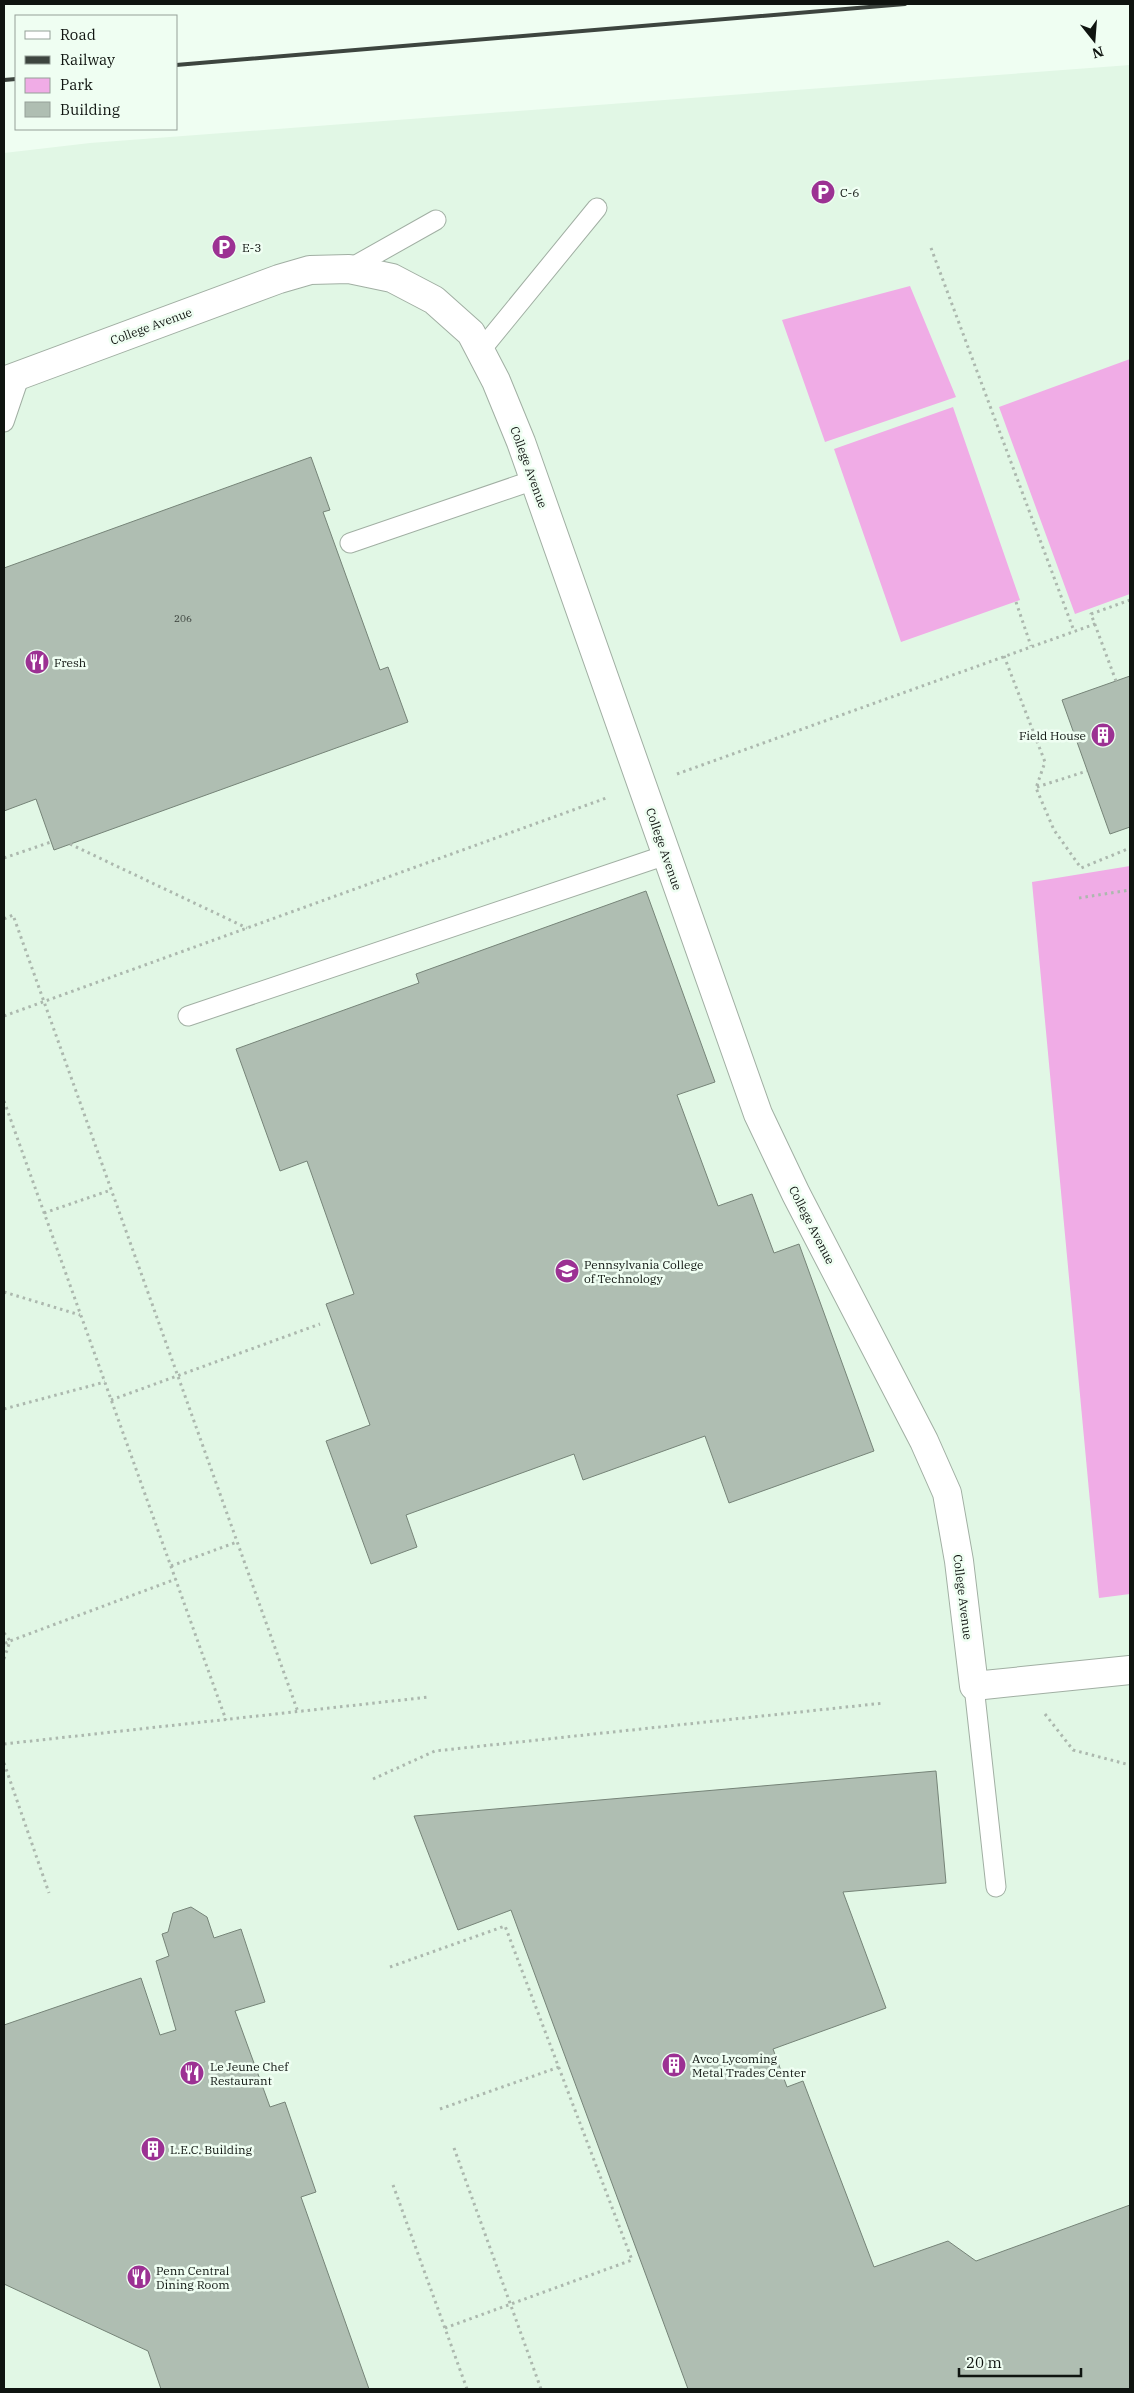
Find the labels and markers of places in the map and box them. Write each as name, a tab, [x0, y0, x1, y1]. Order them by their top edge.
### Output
parking icon: C-6	[810, 179, 836, 205]
place label: C-6	[840, 185, 859, 200]
parking icon: E-3	[211, 234, 237, 260]
place label: E-3	[242, 240, 261, 255]
restaurant icon: Fresh	[24, 649, 50, 675]
place label: Fresh	[54, 655, 87, 670]
building icon: Field House	[1090, 722, 1116, 748]
place label: Field House	[1019, 728, 1086, 743]
place label: Pennsylvania College of Technology	[584, 1257, 703, 1286]
school or university icon: Pennsylvania College of Technology	[554, 1258, 580, 1284]
place label: Avco Lycoming Metal Trades Center	[692, 2051, 806, 2080]
building icon: Avco Lycoming Metal Trades Center	[661, 2052, 687, 2078]
place label: Le Jeune Chef Restaurant	[210, 2059, 289, 2088]
restaurant icon: Le Jeune Chef Restaurant	[179, 2060, 205, 2086]
building icon: L.E.C. Building	[140, 2136, 166, 2162]
place label: L.E.C. Building	[170, 2142, 253, 2157]
place label: Penn Central Dining Room	[156, 2263, 230, 2292]
restaurant icon: Penn Central Dining Room	[126, 2264, 152, 2290]

